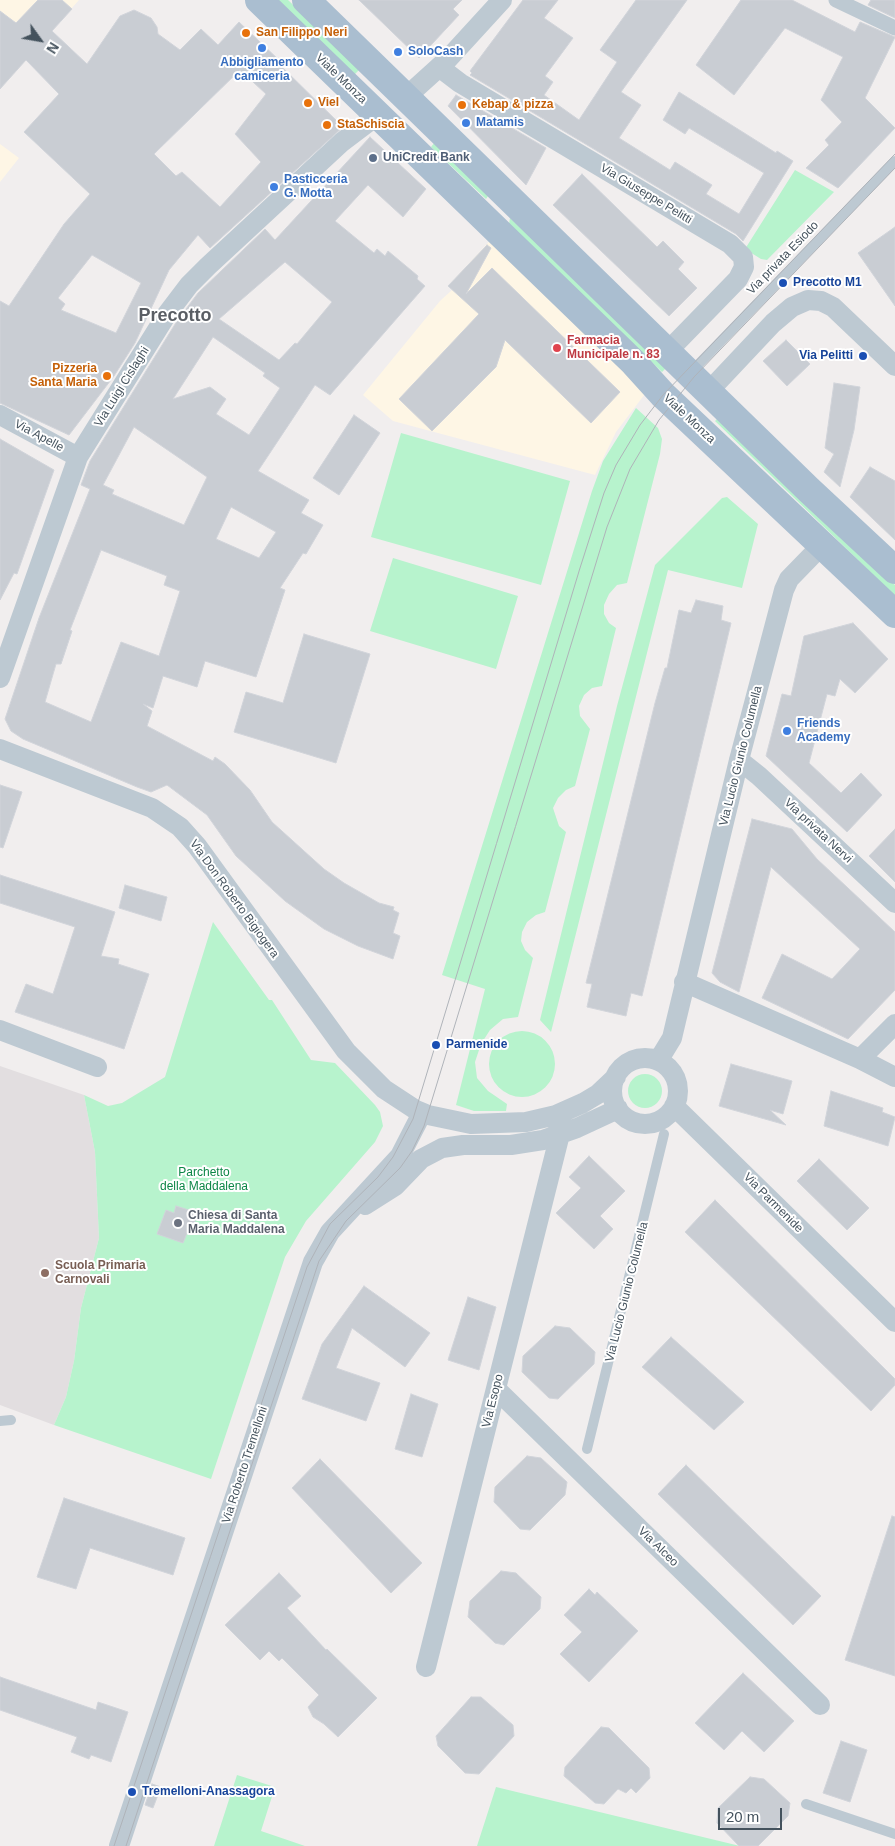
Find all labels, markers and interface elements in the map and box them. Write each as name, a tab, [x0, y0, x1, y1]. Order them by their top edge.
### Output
north arrow	[15, 15, 65, 65]
place label: San Filippo Neri	[256, 26, 347, 40]
marker: San Filippo Neri	[240, 27, 252, 39]
text: N	[43, 39, 62, 56]
marker: Abbigliamento camiceria	[256, 42, 268, 54]
place label: SoloCash	[408, 45, 463, 59]
marker: SoloCash	[392, 46, 404, 58]
street label: Viale Monza	[312, 51, 370, 107]
place label: Abbigliamento camiceria	[220, 56, 304, 84]
place label: Viel	[318, 96, 339, 110]
marker: Viel	[302, 97, 314, 109]
place label: Kebap & pizza	[472, 98, 553, 112]
marker: Kebap & pizza	[456, 99, 468, 111]
place label: Matamis	[476, 116, 524, 130]
marker: Matamis	[460, 117, 472, 129]
place label: StaSchiscia	[337, 118, 404, 132]
marker: StaSchiscia	[321, 119, 333, 131]
place label: UniCredit Bank	[383, 151, 470, 165]
marker: UniCredit Bank	[367, 152, 379, 164]
street label: Via Giuseppe Pelitti	[598, 161, 694, 227]
place label: Pasticceria G. Motta	[284, 173, 347, 201]
marker: Pasticceria G. Motta	[268, 181, 280, 193]
street label: Via privata Esiodo	[744, 218, 822, 298]
place label: Precotto M1	[793, 276, 862, 290]
marker: Precotto M1	[777, 277, 789, 289]
district label: Precotto	[138, 305, 212, 327]
place label: Farmacia Municipale n. 83	[567, 334, 660, 362]
marker: Farmacia Municipale n. 83	[551, 342, 563, 354]
street label: Via Luigi Cislaghi	[92, 344, 152, 430]
place label: Via Pelitti	[799, 349, 853, 363]
marker: Via Pelitti	[857, 350, 869, 362]
place label: Pizzeria Santa Maria	[30, 362, 97, 390]
marker: Pizzeria Santa Maria	[101, 370, 113, 382]
street label: Viale Monza	[660, 391, 718, 447]
street label: Via Apelle	[12, 417, 66, 455]
street label: Via Lucio Giunio Columella	[717, 684, 765, 828]
place label: Friends Academy	[797, 717, 850, 745]
marker: Friends Academy	[781, 725, 793, 737]
street label: Via privata Nervi	[781, 796, 855, 866]
street label: Via Don Roberto Bigiogera	[186, 837, 282, 961]
place label: Parmenide	[446, 1038, 507, 1052]
marker: Parmenide	[430, 1039, 442, 1051]
park label: Parchetto della Maddalena	[160, 1166, 248, 1194]
street label: Via Parmenide	[740, 1170, 806, 1236]
place label: Chiesa di Santa Maria Maddalena	[188, 1209, 285, 1237]
marker: Chiesa di Santa Maria Maddalena	[172, 1217, 184, 1229]
street label: Via Lucio Giunio Columella	[603, 1220, 651, 1364]
place label: Scuola Primaria Carnovali	[55, 1259, 146, 1287]
marker: Scuola Primaria Carnovali	[39, 1267, 51, 1279]
street label: Via Esopo	[479, 1373, 507, 1429]
street label: Via Roberto Tremelloni	[219, 1405, 271, 1525]
street label: Via Alceo	[635, 1524, 681, 1570]
place label: Tremelloni-Anassagora	[142, 1785, 275, 1799]
marker: Tremelloni-Anassagora	[126, 1786, 138, 1798]
scale bar	[720, 1798, 784, 1830]
text: 20 m	[726, 1808, 759, 1825]

